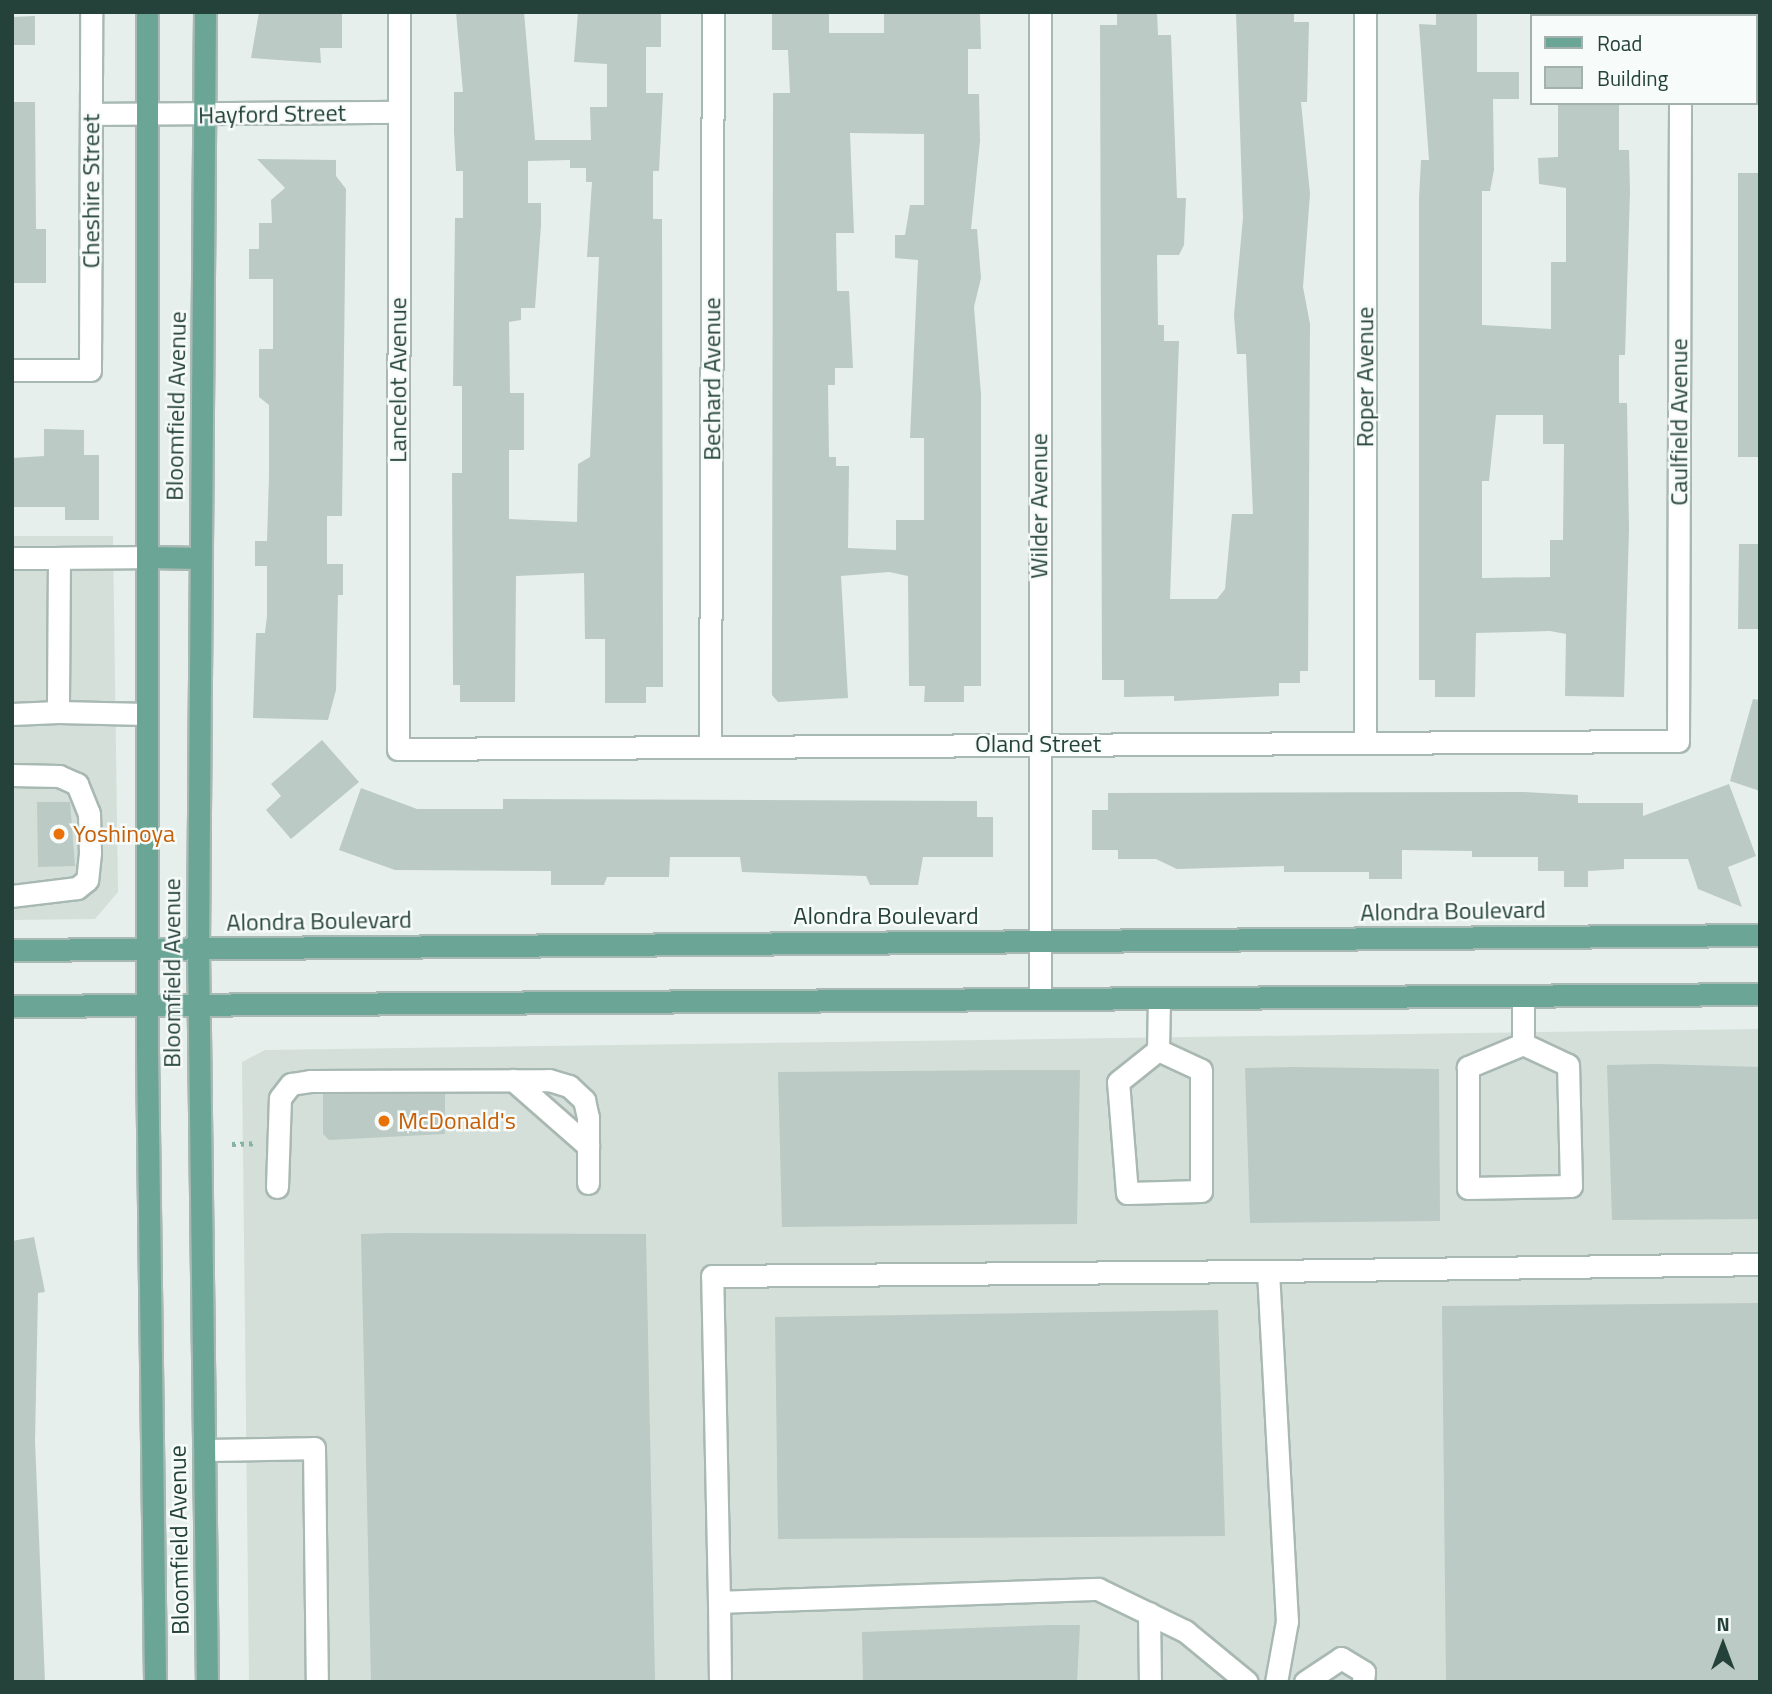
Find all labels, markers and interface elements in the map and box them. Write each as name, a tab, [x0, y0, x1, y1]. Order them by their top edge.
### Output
legend	[1530, 14, 1758, 105]
text: Road	[1597, 27, 1642, 59]
text: Building	[1597, 62, 1668, 94]
street label: Hayford Street	[198, 98, 346, 130]
street label: Cheshire Street	[77, 114, 105, 268]
street label: Lancelot Avenue	[384, 297, 412, 463]
street label: Bechard Avenue	[698, 297, 726, 461]
street label: Roper Avenue	[1351, 307, 1379, 447]
street label: Bloomfield Avenue	[160, 311, 192, 501]
street label: Caulfield Avenue	[1665, 338, 1693, 506]
street label: Wilder Avenue	[1025, 433, 1053, 579]
street label: Oland Street	[975, 730, 1101, 758]
place label: Yoshinoya	[73, 820, 175, 848]
marker: Yoshinoya	[51, 826, 67, 842]
street label: Bloomfield Avenue	[158, 878, 186, 1068]
street label: Alondra Boulevard	[1360, 895, 1546, 927]
street label: Alondra Boulevard	[793, 902, 979, 930]
street label: Alondra Boulevard	[226, 905, 412, 937]
place label: McDonald's	[398, 1107, 516, 1135]
marker: McDonald's	[376, 1113, 392, 1129]
street label: Bloomfield Avenue	[163, 1445, 195, 1635]
text: N	[1716, 1609, 1730, 1638]
north arrow	[1688, 1610, 1758, 1680]

